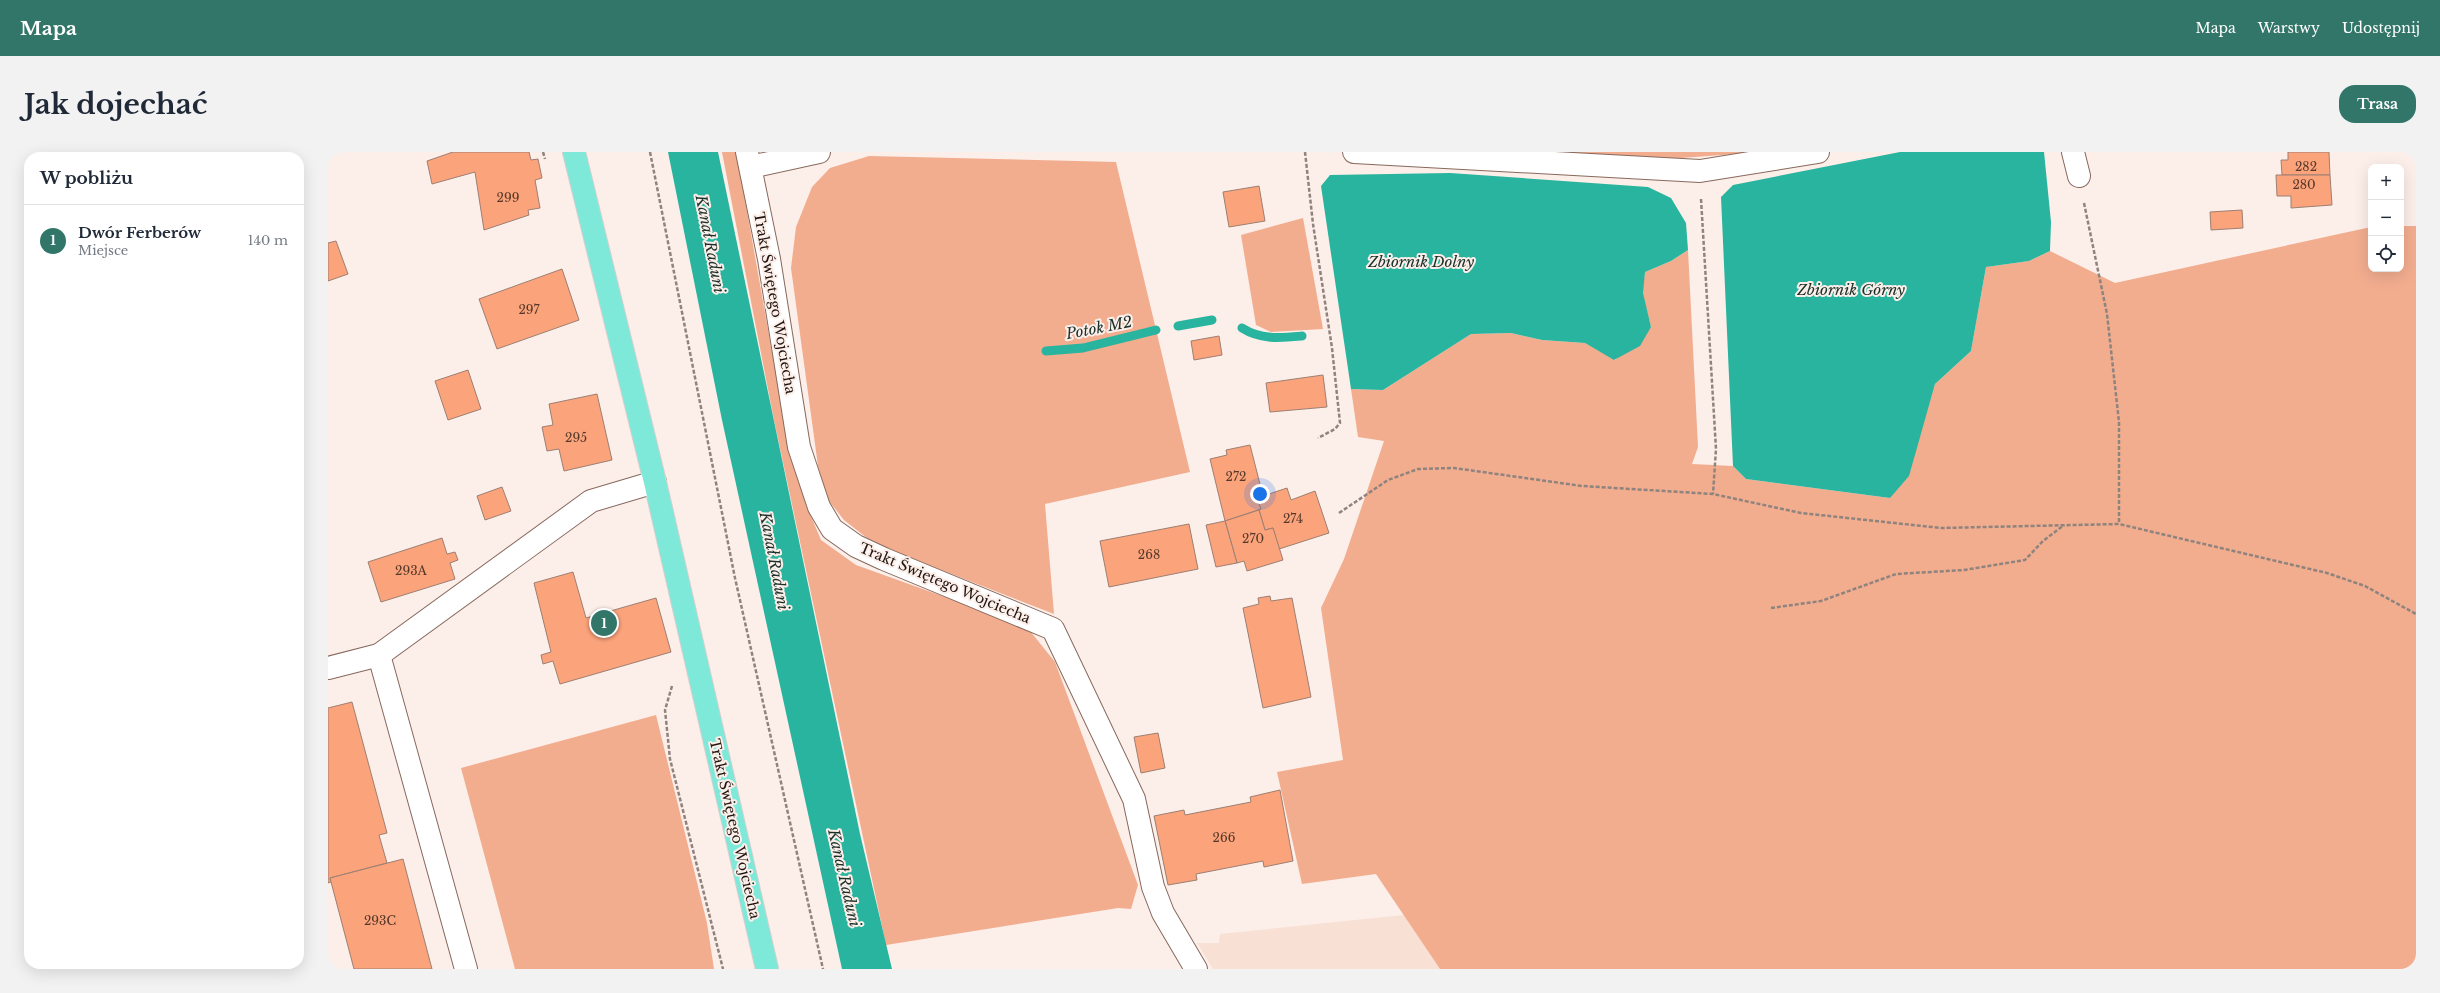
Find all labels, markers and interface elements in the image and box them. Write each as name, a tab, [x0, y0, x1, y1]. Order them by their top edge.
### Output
text: Mapa	[20, 17, 77, 40]
text: Mapa	[2196, 19, 2236, 37]
text: Warstwy	[2258, 19, 2320, 37]
text: Udostępnij	[2342, 19, 2420, 37]
button: Trasa	[2339, 85, 2416, 123]
text: Jak dojechać	[24, 87, 208, 122]
house number: 282	[2295, 159, 2317, 174]
map controls	[2368, 164, 2404, 272]
button: +	[2368, 164, 2404, 200]
text: W pobliżu	[40, 168, 133, 189]
house number: 280	[2292, 177, 2316, 192]
house number: 299	[497, 190, 519, 205]
water label: Kanał Raduni	[691, 192, 729, 295]
button: −	[2368, 200, 2404, 236]
street label: Trakt Świętego Wojciecha	[750, 210, 801, 396]
text: Dwór Ferberów	[78, 223, 201, 242]
text: 1	[50, 232, 56, 249]
text: 140 m	[248, 232, 288, 249]
button: locate	[2368, 236, 2404, 272]
text: Miejsce	[78, 242, 128, 259]
water label: Zbiornik Dolny	[1367, 252, 1474, 271]
water label: Zbiornik Górny	[1796, 280, 1905, 299]
house number: 297	[518, 302, 541, 317]
water label: Potok M2	[1063, 312, 1134, 343]
house number: 295	[565, 430, 587, 445]
house number: 272	[1226, 469, 1246, 484]
your location	[1250, 484, 1270, 504]
water label: Kanał Raduni	[755, 509, 793, 612]
house number: 274	[1283, 511, 1303, 526]
house number: 270	[1242, 531, 1264, 546]
street label: Trakt Świętego Wojciecha	[857, 538, 1034, 627]
house number: 268	[1138, 547, 1160, 562]
house number: 293A	[395, 563, 428, 578]
pin: 1	[591, 608, 617, 638]
street label: Trakt Świętego Wojciecha	[705, 737, 766, 921]
water label: Kanał Raduni	[824, 826, 865, 929]
house number: 266	[1213, 830, 1236, 845]
house number: 293C	[364, 913, 396, 928]

